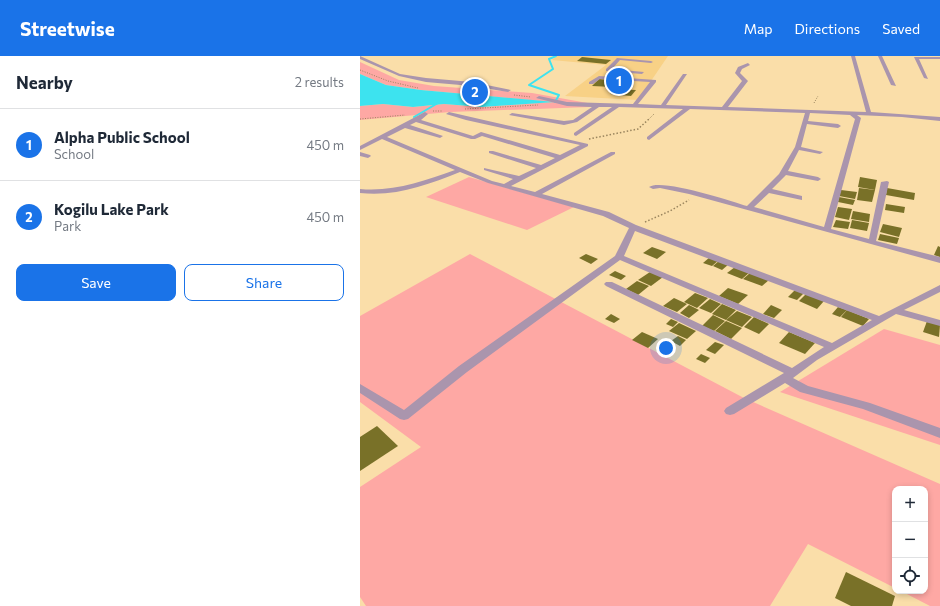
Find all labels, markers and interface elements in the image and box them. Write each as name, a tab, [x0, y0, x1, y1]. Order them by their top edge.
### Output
text: Streetwise	[20, 17, 115, 40]
text: Map	[744, 20, 773, 37]
text: Directions	[795, 20, 860, 37]
text: Saved	[882, 20, 920, 37]
pin: 1	[606, 66, 632, 96]
text: Nearby	[16, 72, 73, 93]
text: 2 results	[295, 74, 344, 90]
pin: 2	[462, 77, 488, 107]
text: Alpha Public School	[54, 128, 190, 146]
text: 1	[26, 137, 32, 153]
text: 450 m	[306, 137, 344, 153]
text: School	[54, 146, 94, 162]
text: Kogilu Lake Park	[54, 200, 169, 218]
text: 2	[25, 209, 33, 225]
text: 450 m	[306, 209, 344, 225]
text: Park	[54, 218, 81, 234]
button: Save	[16, 264, 176, 301]
button: Share	[184, 264, 344, 301]
your location	[656, 338, 676, 358]
map controls	[892, 486, 928, 594]
button: +	[892, 486, 928, 522]
button: −	[892, 522, 928, 558]
button: locate	[892, 558, 928, 594]

